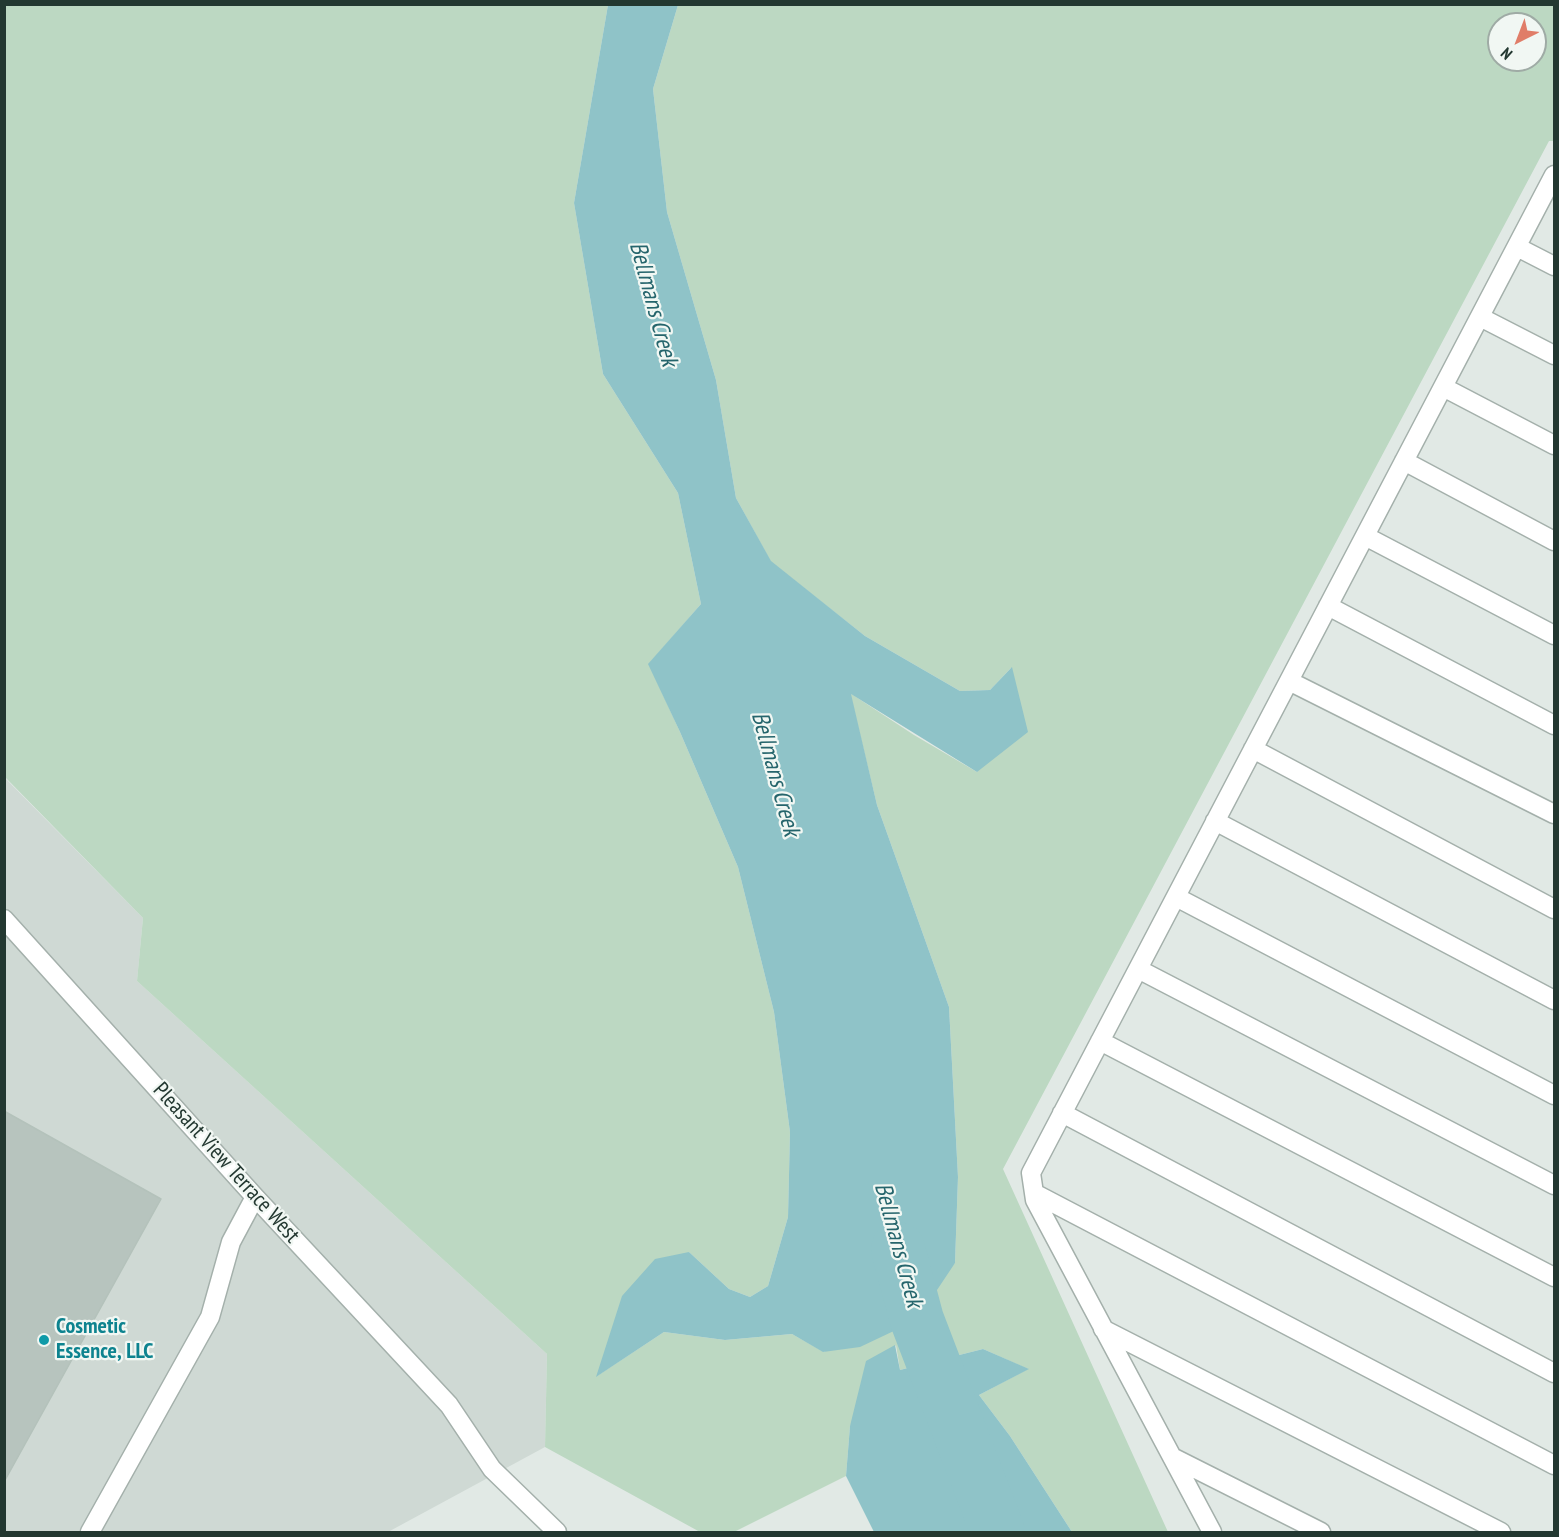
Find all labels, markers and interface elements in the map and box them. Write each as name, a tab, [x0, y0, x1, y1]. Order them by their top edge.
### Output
north arrow	[1487, 12, 1547, 72]
text: N	[1496, 44, 1516, 64]
water label: Bellmans Creek	[623, 239, 683, 369]
water label: Bellmans Creek	[745, 709, 805, 839]
street label: Pleasant View Terrace West	[147, 1077, 305, 1249]
water label: Bellmans Creek	[868, 1180, 928, 1310]
place label: Cosmetic Essence, LLC	[56, 1314, 153, 1366]
marker: Cosmetic Essence, LLC	[37, 1333, 51, 1347]

